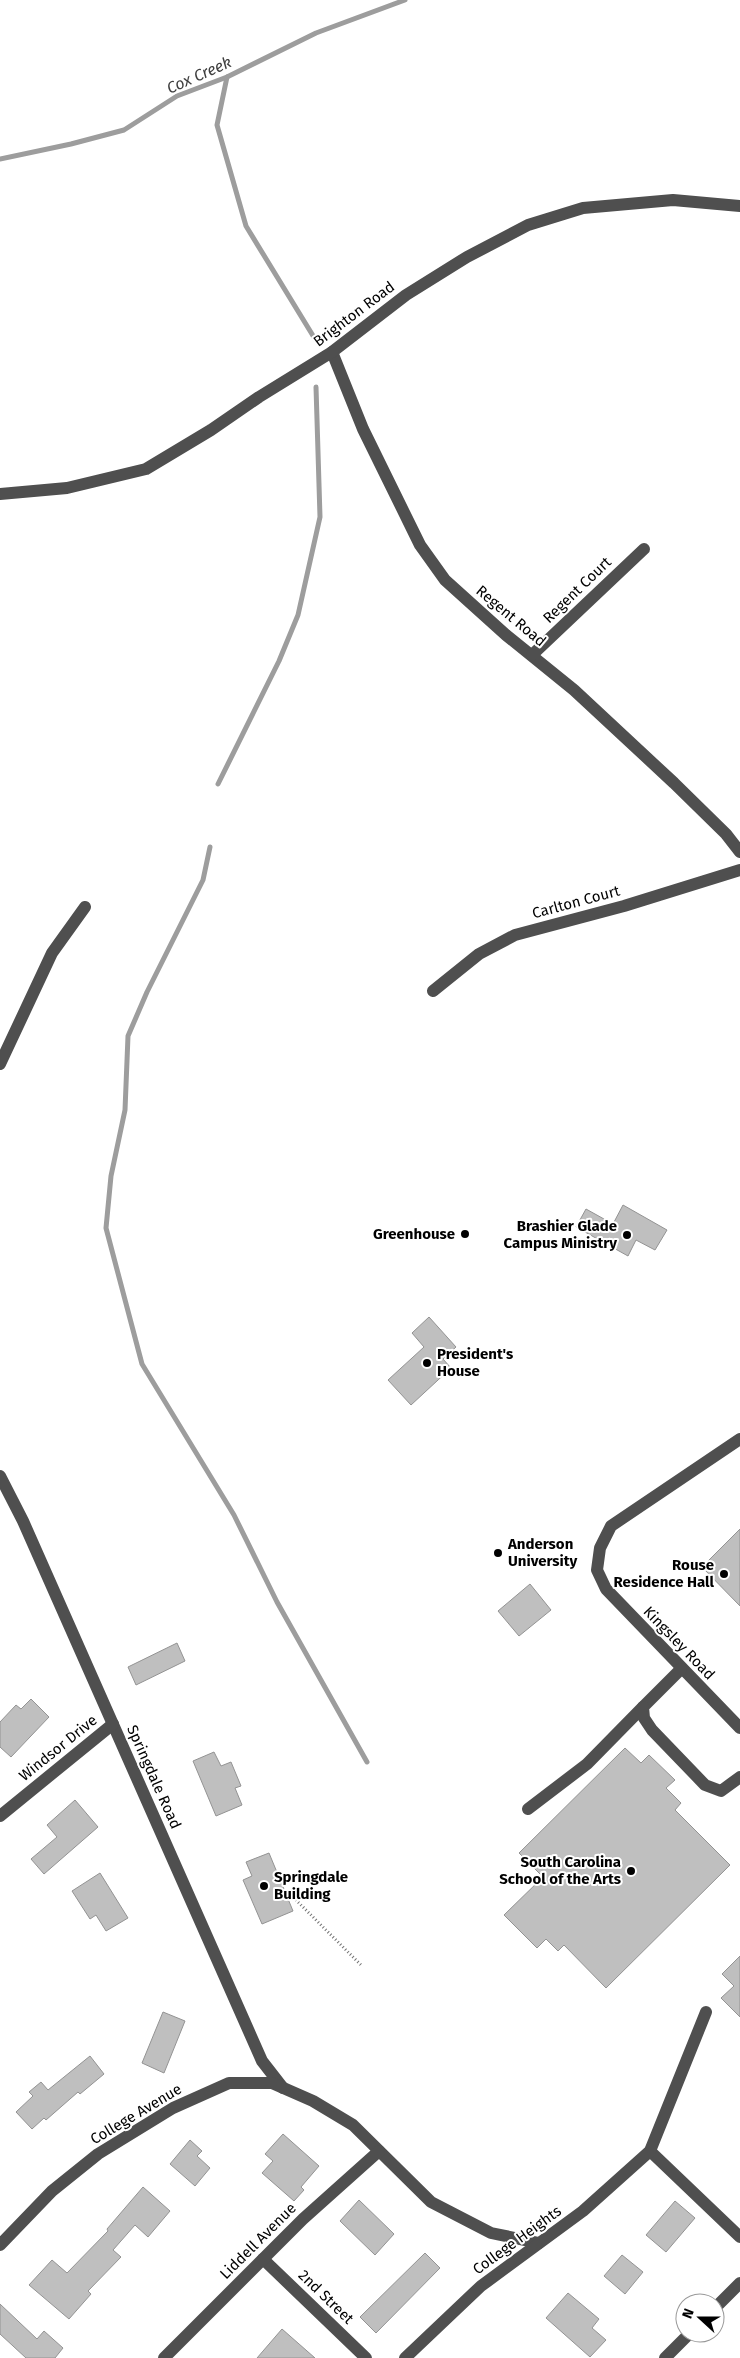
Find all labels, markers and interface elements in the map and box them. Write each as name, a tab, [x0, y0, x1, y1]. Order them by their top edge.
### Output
water label: Cox Creek	[164, 52, 235, 98]
street label: Brighton Road	[310, 278, 398, 350]
street label: Regent Court	[539, 553, 615, 627]
street label: Regent Road	[472, 582, 550, 650]
street label: Carlton Court	[530, 881, 622, 922]
place label: Brashier Glade Campus Ministry	[504, 1217, 617, 1252]
place label: Greenhouse	[373, 1225, 455, 1243]
marker: Greenhouse	[459, 1228, 471, 1240]
marker: Brashier Glade Campus Ministry	[621, 1229, 633, 1241]
place label: President's House	[437, 1345, 513, 1380]
marker: President's House	[421, 1357, 433, 1369]
place label: Anderson University	[507, 1535, 578, 1570]
marker: Anderson University	[492, 1547, 504, 1559]
place label: Rouse Residence Hall	[614, 1556, 715, 1591]
marker: Rouse Residence Hall	[718, 1568, 730, 1580]
street label: Kingsley Road	[640, 1603, 718, 1683]
street label: Windsor Drive	[15, 1711, 101, 1785]
street label: Springdale Road	[123, 1722, 185, 1832]
place label: South Carolina School of the Arts	[499, 1853, 621, 1888]
marker: South Carolina School of the Arts	[625, 1865, 637, 1877]
place label: Springdale Building	[274, 1868, 348, 1903]
marker: Springdale Building	[258, 1880, 270, 1892]
street label: College Avenue	[87, 2080, 185, 2148]
street label: Liddell Avenue	[216, 2199, 300, 2283]
street label: College Heights	[469, 2202, 565, 2278]
street label: 2nd Street	[295, 2266, 358, 2328]
north arrow	[675, 2293, 725, 2343]
text: N	[679, 2306, 698, 2321]

